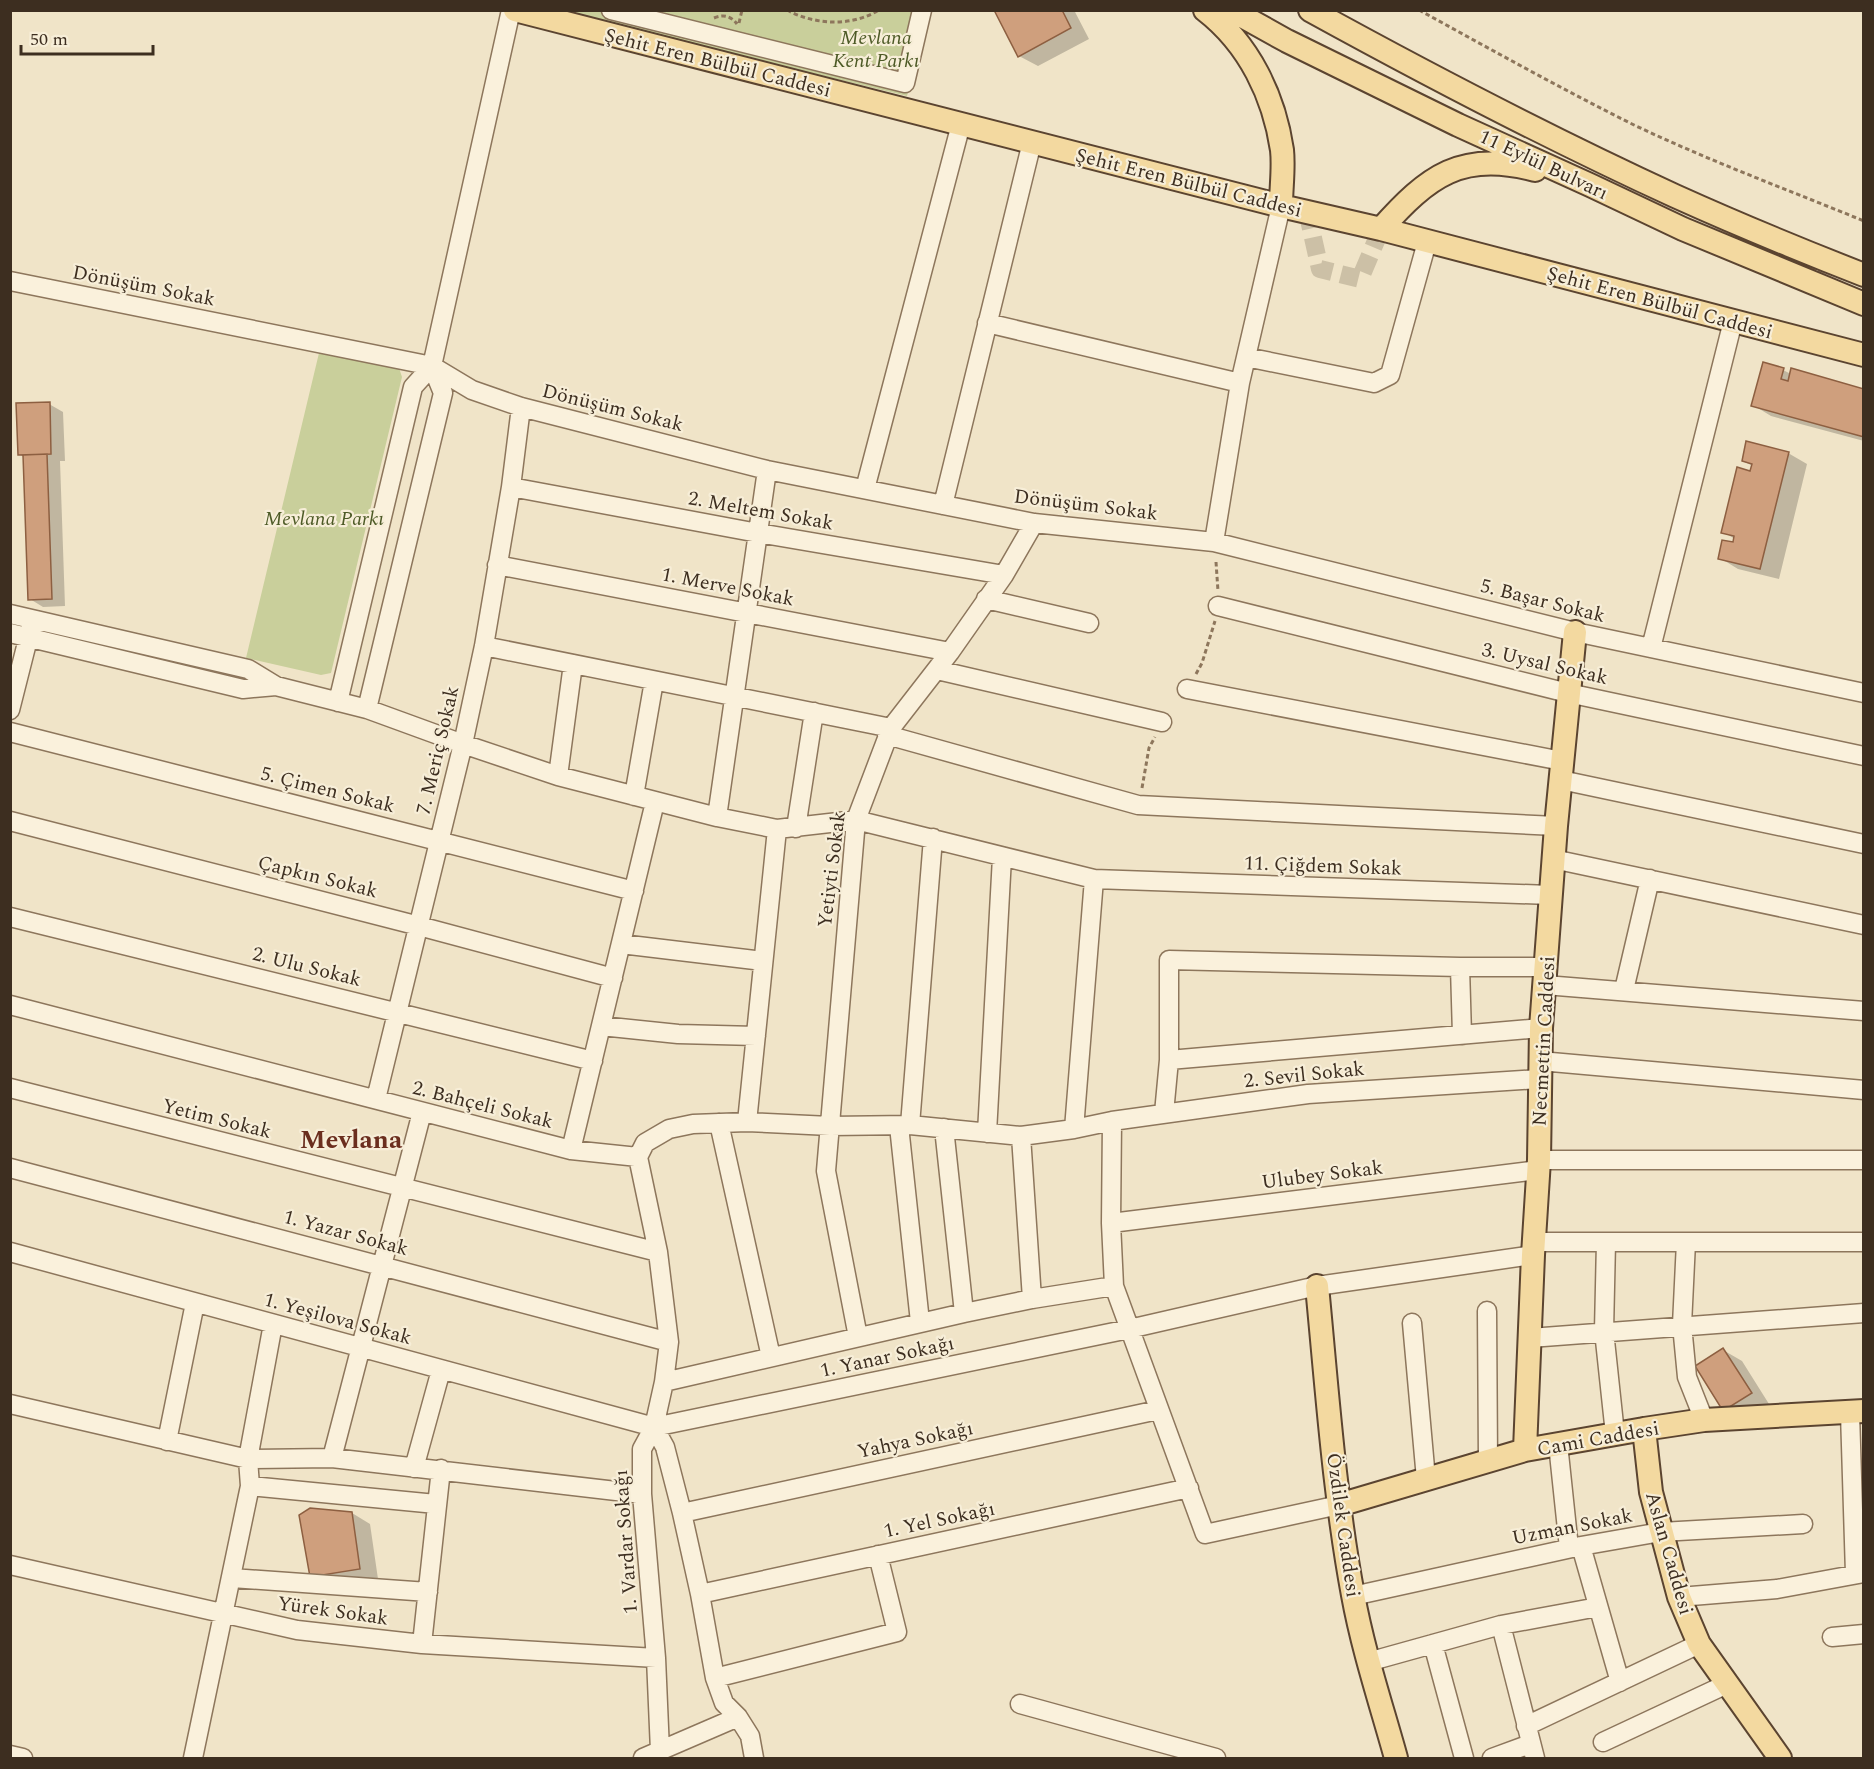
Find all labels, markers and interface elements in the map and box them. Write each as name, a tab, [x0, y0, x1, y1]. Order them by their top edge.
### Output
scale bar	[21, 18, 153, 56]
street label: Şehit Eren Bülbül Caddesi	[601, 20, 834, 106]
park label: Mevlana Kent Parkı	[833, 23, 920, 76]
text: 50 m	[30, 26, 68, 53]
street label: 11 Eylül Bulvarı	[1474, 122, 1613, 208]
street label: Şehit Eren Bülbül Caddesi	[1072, 140, 1305, 226]
street label: Dönüşüm Sokak	[70, 257, 218, 315]
street label: Şehit Eren Bülbül Caddesi	[1543, 258, 1776, 348]
street label: Dönüşüm Sokak	[539, 376, 687, 440]
street label: Dönüşüm Sokak	[1012, 481, 1160, 529]
street label: 2. Meltem Sokak	[686, 483, 836, 539]
park label: Mevlana Parkı	[264, 504, 384, 534]
street label: 1. Merve Sokak	[659, 559, 797, 615]
street label: 5. Başar Sokak	[1477, 571, 1608, 631]
street label: 3. Uysal Sokak	[1479, 635, 1611, 693]
street label: 7. Meriç Sokak	[409, 683, 467, 818]
street label: 5. Çimen Sokak	[257, 759, 398, 821]
street label: Yetiyti Sokak	[810, 809, 854, 929]
street label: Çapkın Sokak	[255, 848, 381, 906]
street label: 11. Çiğdem Sokak	[1243, 848, 1402, 884]
street label: 2. Ulu Sokak	[249, 939, 365, 995]
street label: Necmettin Caddesi	[1525, 955, 1563, 1127]
street label: 2. Sevil Sokak	[1242, 1054, 1366, 1096]
street label: 2. Bahçeli Sokak	[409, 1073, 556, 1137]
street label: Yetim Sokak	[159, 1091, 275, 1147]
district label: Mevlana	[300, 1120, 403, 1160]
street label: Ulubey Sokak	[1260, 1153, 1385, 1197]
street label: 1. Yazar Sokak	[280, 1202, 412, 1264]
street label: 1. Yeşilova Sokak	[260, 1285, 415, 1353]
street label: 1. Yanar Sokağı	[817, 1328, 957, 1386]
street label: Yahya Sokağı	[854, 1413, 976, 1467]
street label: Cami Caddesi	[1535, 1413, 1662, 1465]
street label: Özdilek Caddesi	[1318, 1451, 1368, 1600]
street label: 1. Vardar Sokağı	[606, 1469, 646, 1615]
street label: Aslan Caddesi	[1637, 1488, 1701, 1618]
street label: 1. Yel Sokağı	[881, 1494, 998, 1546]
street label: Uzman Sokak	[1509, 1501, 1635, 1553]
street label: Yürek Sokak	[275, 1588, 390, 1634]

